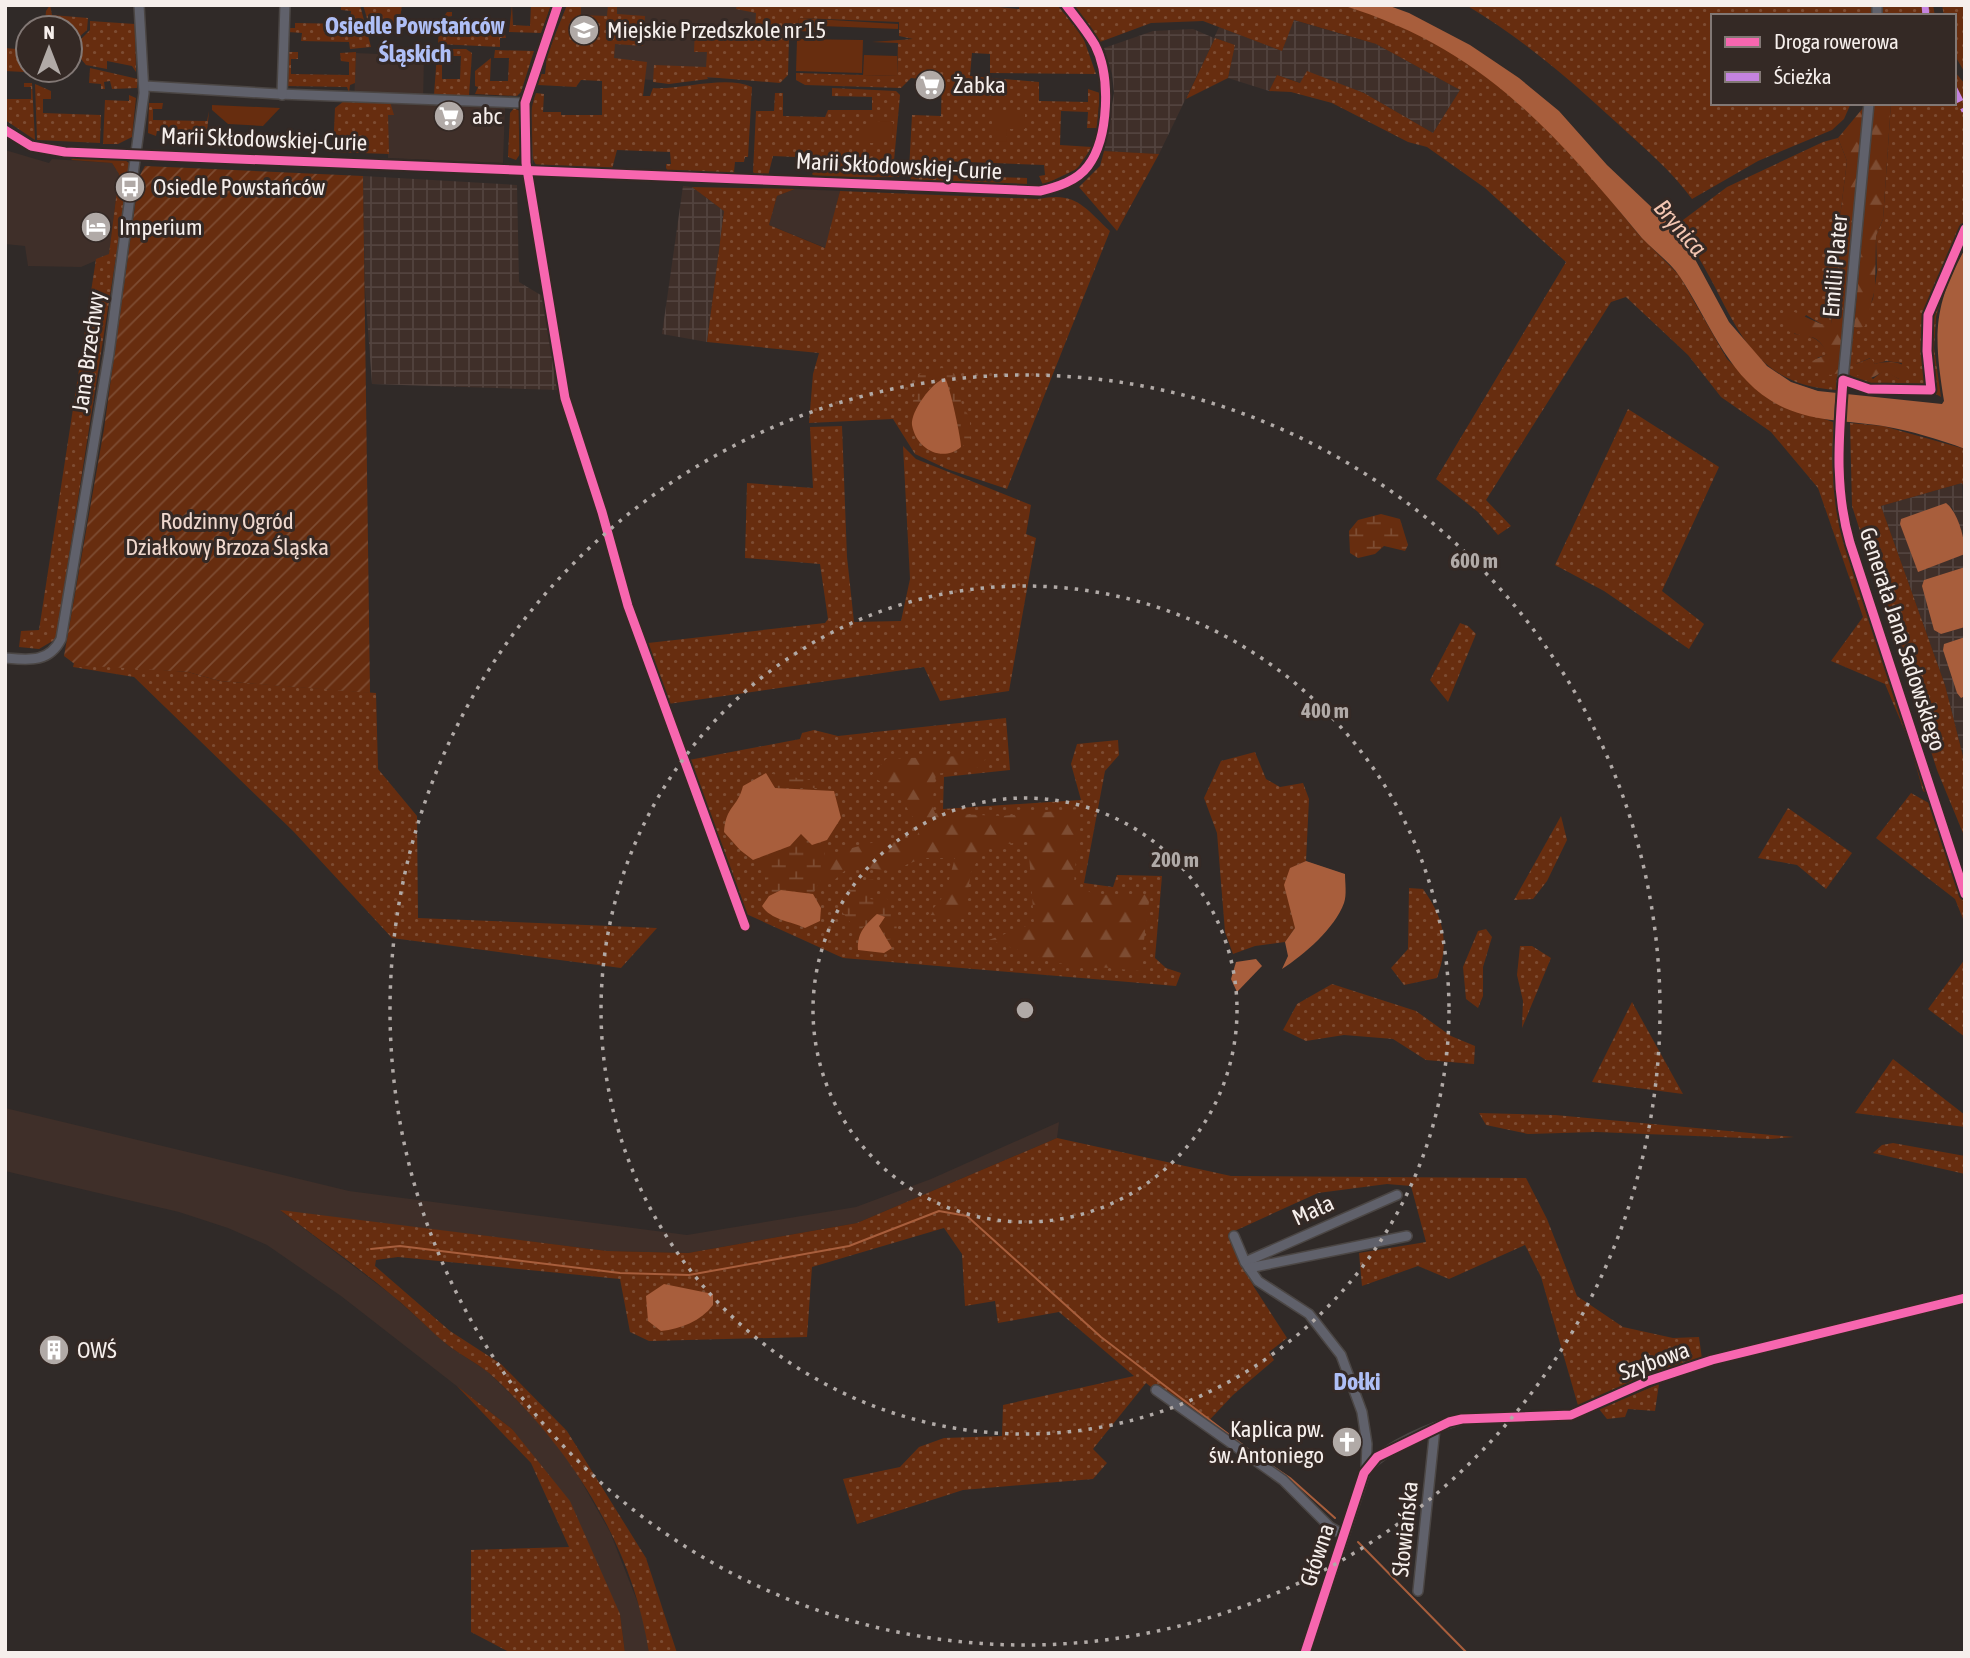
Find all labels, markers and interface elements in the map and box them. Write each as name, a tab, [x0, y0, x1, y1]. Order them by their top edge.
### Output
district label: Osiedle Powstańców Śląskich	[325, 12, 506, 67]
school or university icon: Miejskie Przedszkole nr 15	[567, 13, 601, 47]
north arrow	[14, 14, 84, 84]
legend	[1711, 14, 1956, 105]
place label: Miejskie Przedszkole nr 15	[607, 17, 826, 43]
text: N	[43, 21, 55, 43]
text: Droga rowerowa	[1774, 29, 1899, 53]
text: Ścieżka	[1774, 64, 1832, 88]
supermarket icon: Żabka	[913, 68, 947, 102]
place label: Żabka	[953, 72, 1006, 98]
supermarket icon: abc	[432, 99, 466, 133]
place label: abc	[472, 103, 503, 129]
street label: Marii Skłodowskiej-Curie	[160, 122, 368, 156]
street label: Marii Skłodowskiej-Curie	[795, 148, 1003, 184]
bus stop icon: Osiedle Powstańców	[113, 170, 147, 204]
place label: Osiedle Powstańców	[153, 174, 326, 200]
water label: Brynica	[1649, 194, 1712, 261]
hotel icon: Imperium	[79, 210, 113, 244]
street label: Emilii Plater	[1818, 212, 1853, 319]
place label: Imperium	[119, 214, 203, 240]
street label: Jana Brzechwy	[67, 290, 109, 414]
park label: Rodzinny Ogród Działkowy Brzoza Śląska	[125, 508, 329, 560]
street label: Generała Jana Sadowskiego	[1855, 524, 1951, 754]
text: 600 m	[1450, 548, 1498, 572]
text: 400 m	[1300, 698, 1349, 722]
text: 200 m	[1151, 847, 1199, 871]
centre of rings	[1013, 998, 1037, 1022]
street label: Mała	[1288, 1189, 1338, 1231]
building icon: OWŚ	[37, 1333, 71, 1367]
street label: Szybowa	[1615, 1336, 1693, 1386]
place label: OWŚ	[77, 1337, 117, 1363]
district label: Dołki	[1333, 1368, 1381, 1395]
place label: Kaplica pw. św. Antoniego	[1209, 1416, 1324, 1468]
church icon: Kaplica pw. św. Antoniego	[1330, 1425, 1364, 1459]
street label: Słowiańska	[1387, 1480, 1423, 1578]
street label: Główna	[1295, 1520, 1339, 1590]

